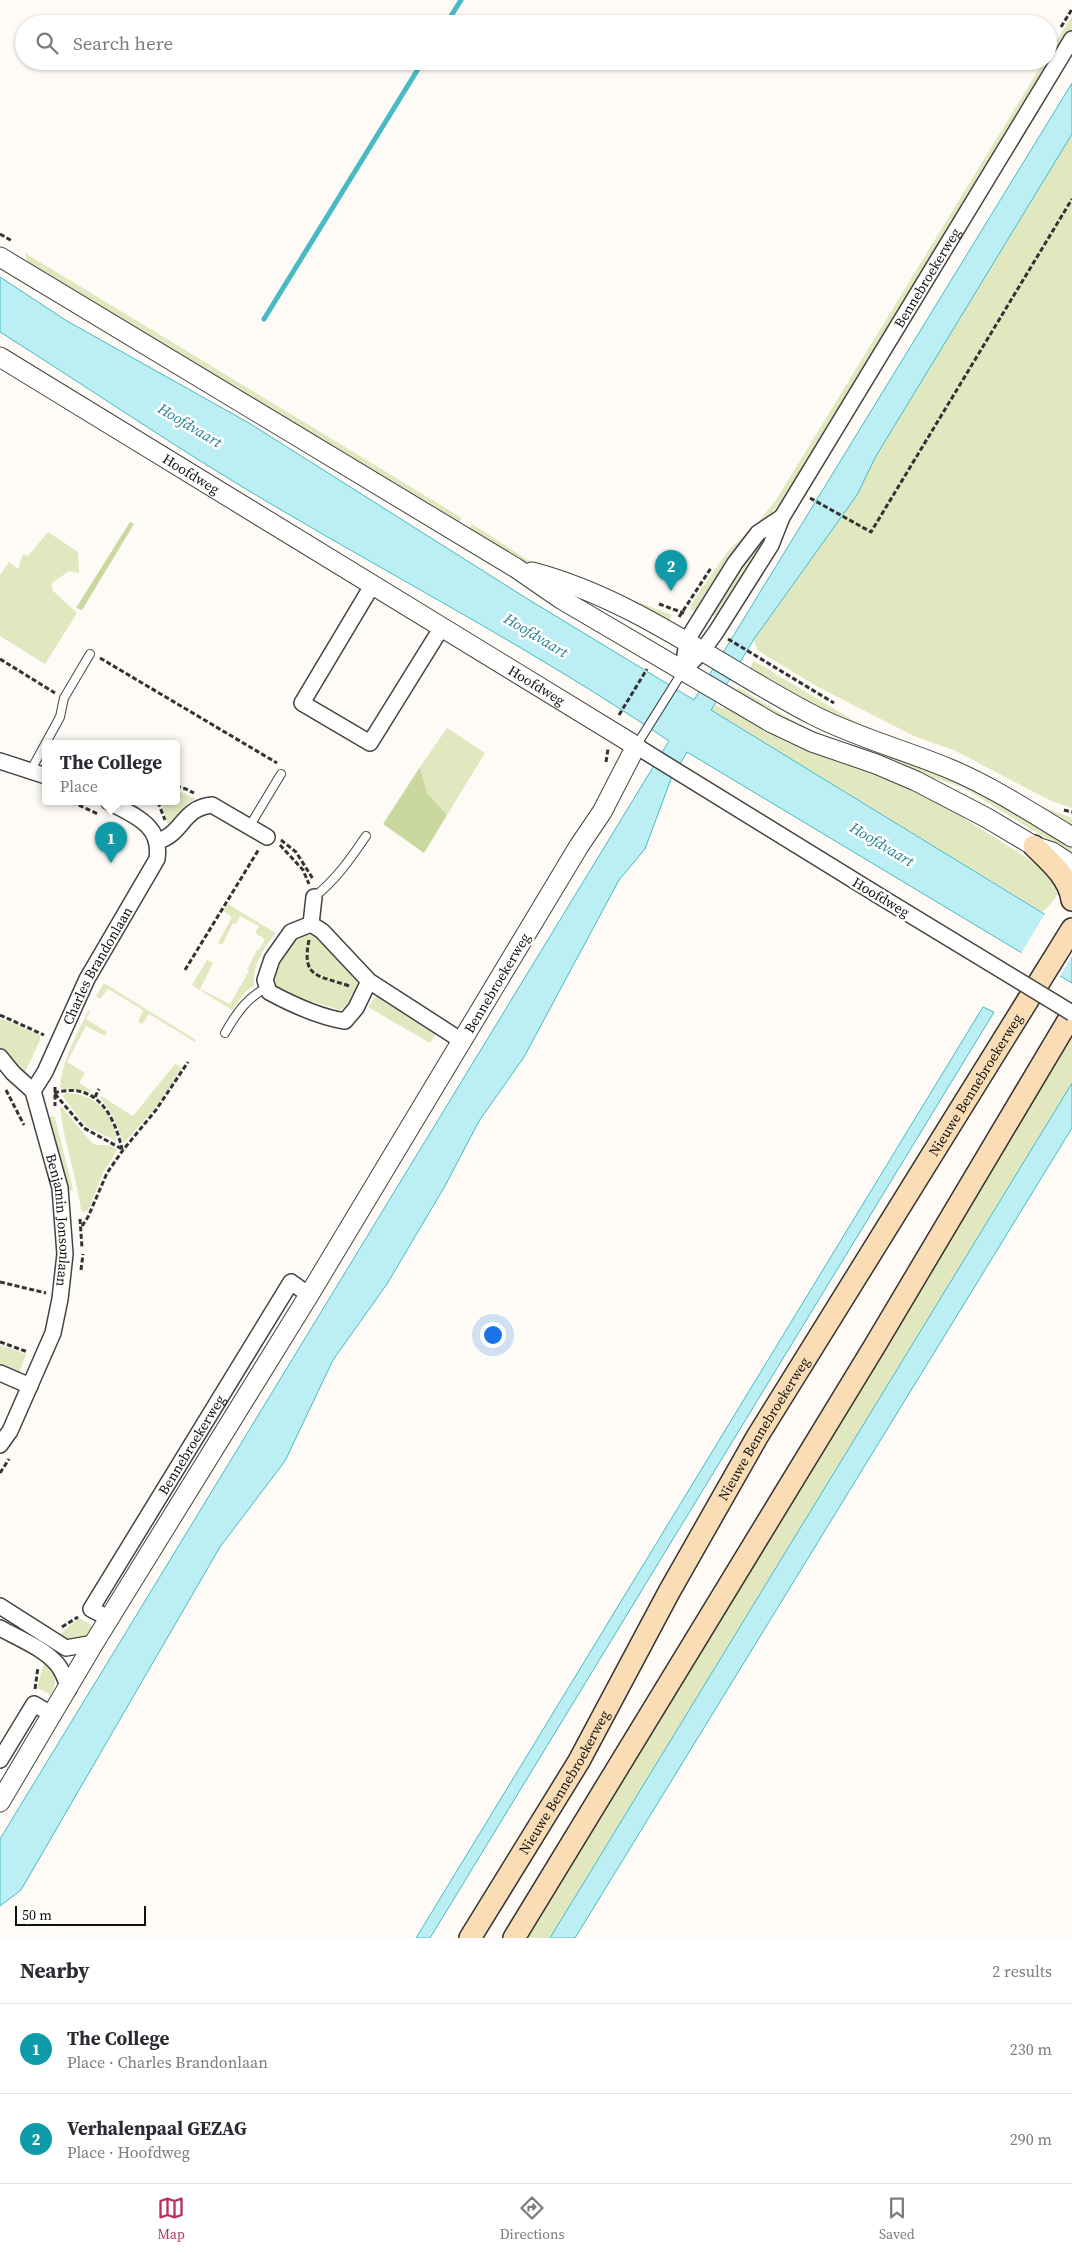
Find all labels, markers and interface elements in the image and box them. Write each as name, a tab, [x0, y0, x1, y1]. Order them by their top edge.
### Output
search box	[15, 15, 1057, 70]
icon: search	[33, 29, 61, 57]
text: Search here	[73, 30, 173, 56]
street label: Bennebroekerweg	[889, 224, 965, 332]
water label: Hoofdvaart	[153, 397, 227, 453]
street label: Hoofdweg	[159, 449, 223, 499]
pin: 2	[655, 550, 687, 591]
water label: Hoofdvaart	[499, 607, 573, 663]
street label: Hoofdweg	[504, 660, 569, 710]
popup	[42, 740, 180, 805]
text: The College	[60, 749, 162, 775]
text: Place	[60, 775, 98, 797]
water label: Hoofdvaart	[845, 816, 919, 872]
pin: 1	[95, 822, 127, 863]
street label: Hoofdweg	[849, 872, 913, 922]
street label: Charles Brandonlaan	[58, 902, 137, 1028]
street label: Bennebroekerweg	[459, 929, 535, 1037]
street label: Nieuwe Bennebroekerweg	[924, 1010, 1027, 1160]
street label: Benjamin Jonsonlaan	[41, 1151, 75, 1288]
your location	[480, 1322, 506, 1348]
street label: Nieuwe Bennebroekerweg	[713, 1353, 814, 1504]
street label: Bennebroekerweg	[153, 1391, 230, 1499]
street label: Nieuwe Bennebroekerweg	[514, 1707, 614, 1858]
scale bar	[15, 1903, 146, 1926]
text: 50 m	[22, 1905, 52, 1925]
text: Nearby	[20, 1956, 90, 1985]
text: 2 results	[992, 1960, 1052, 1982]
text: The College	[67, 2025, 169, 2051]
text: 1	[32, 2038, 40, 2060]
text: 230 m	[1010, 2038, 1052, 2060]
text: Place · Charles Brandonlaan	[67, 2051, 268, 2073]
text: Verhalenpaal GEZAG	[67, 2115, 247, 2141]
text: 2	[32, 2128, 40, 2150]
text: 290 m	[1010, 2128, 1052, 2150]
text: Place · Hoofdweg	[67, 2141, 190, 2163]
tab: Map	[157, 2194, 185, 2244]
tab: Directions	[500, 2194, 564, 2244]
tab: Saved	[879, 2194, 915, 2244]

